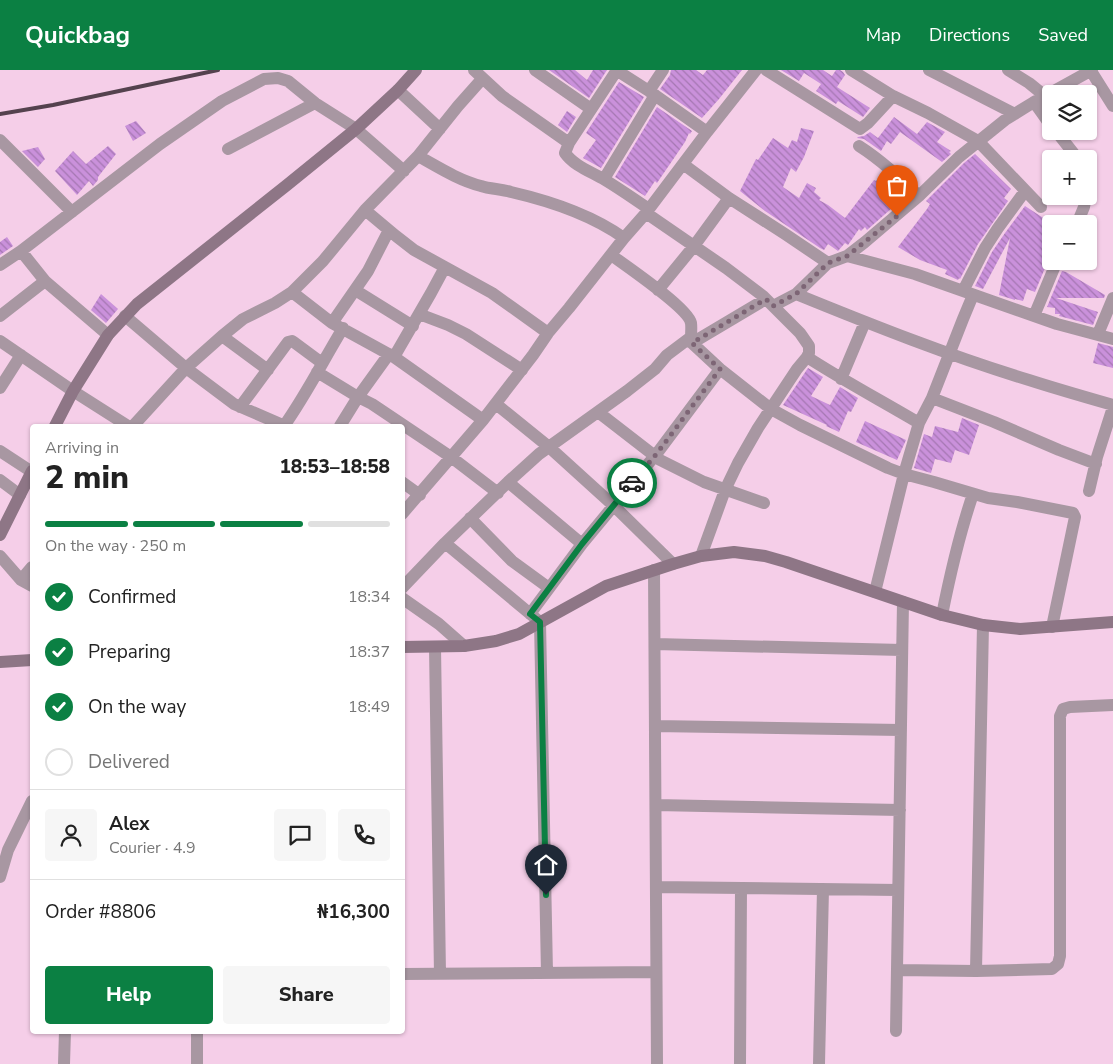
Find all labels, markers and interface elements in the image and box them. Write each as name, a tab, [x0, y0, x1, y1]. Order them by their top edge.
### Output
text: Quickbag	[25, 19, 130, 51]
text: Map	[866, 23, 901, 47]
text: Directions	[929, 23, 1010, 47]
text: Saved	[1038, 23, 1088, 47]
map controls	[1042, 85, 1097, 270]
button: layers	[1042, 85, 1097, 140]
button: +	[1042, 150, 1097, 205]
pin	[876, 165, 918, 216]
icon: bag	[883, 172, 911, 200]
button: −	[1042, 215, 1097, 270]
text: Arriving in	[45, 437, 119, 459]
text: 18:53–18:58	[279, 454, 390, 480]
text: 2 min	[45, 456, 129, 499]
courier	[607, 458, 657, 508]
icon: car	[618, 469, 646, 497]
text: On the way · 250 m	[45, 535, 186, 557]
icon: check	[45, 583, 73, 611]
text: Confirmed	[88, 584, 176, 610]
text: 18:34	[348, 586, 390, 608]
icon: check	[45, 638, 73, 666]
text: Preparing	[88, 639, 171, 665]
text: 18:37	[348, 641, 390, 663]
icon: check	[45, 693, 73, 721]
text: On the way	[88, 694, 186, 720]
text: 18:49	[348, 696, 390, 718]
text: Delivered	[88, 749, 170, 775]
button: person	[45, 809, 97, 861]
button: chat	[274, 809, 326, 861]
button: phone	[338, 809, 390, 861]
text: Alex	[109, 811, 150, 837]
text: Courier · 4.9	[109, 837, 195, 859]
pin	[525, 844, 567, 895]
icon: home	[532, 851, 560, 879]
text: Order #8806	[45, 899, 156, 925]
text: ₦16,300	[317, 899, 390, 925]
button: Help	[45, 966, 213, 1024]
button: Share	[223, 966, 390, 1024]

